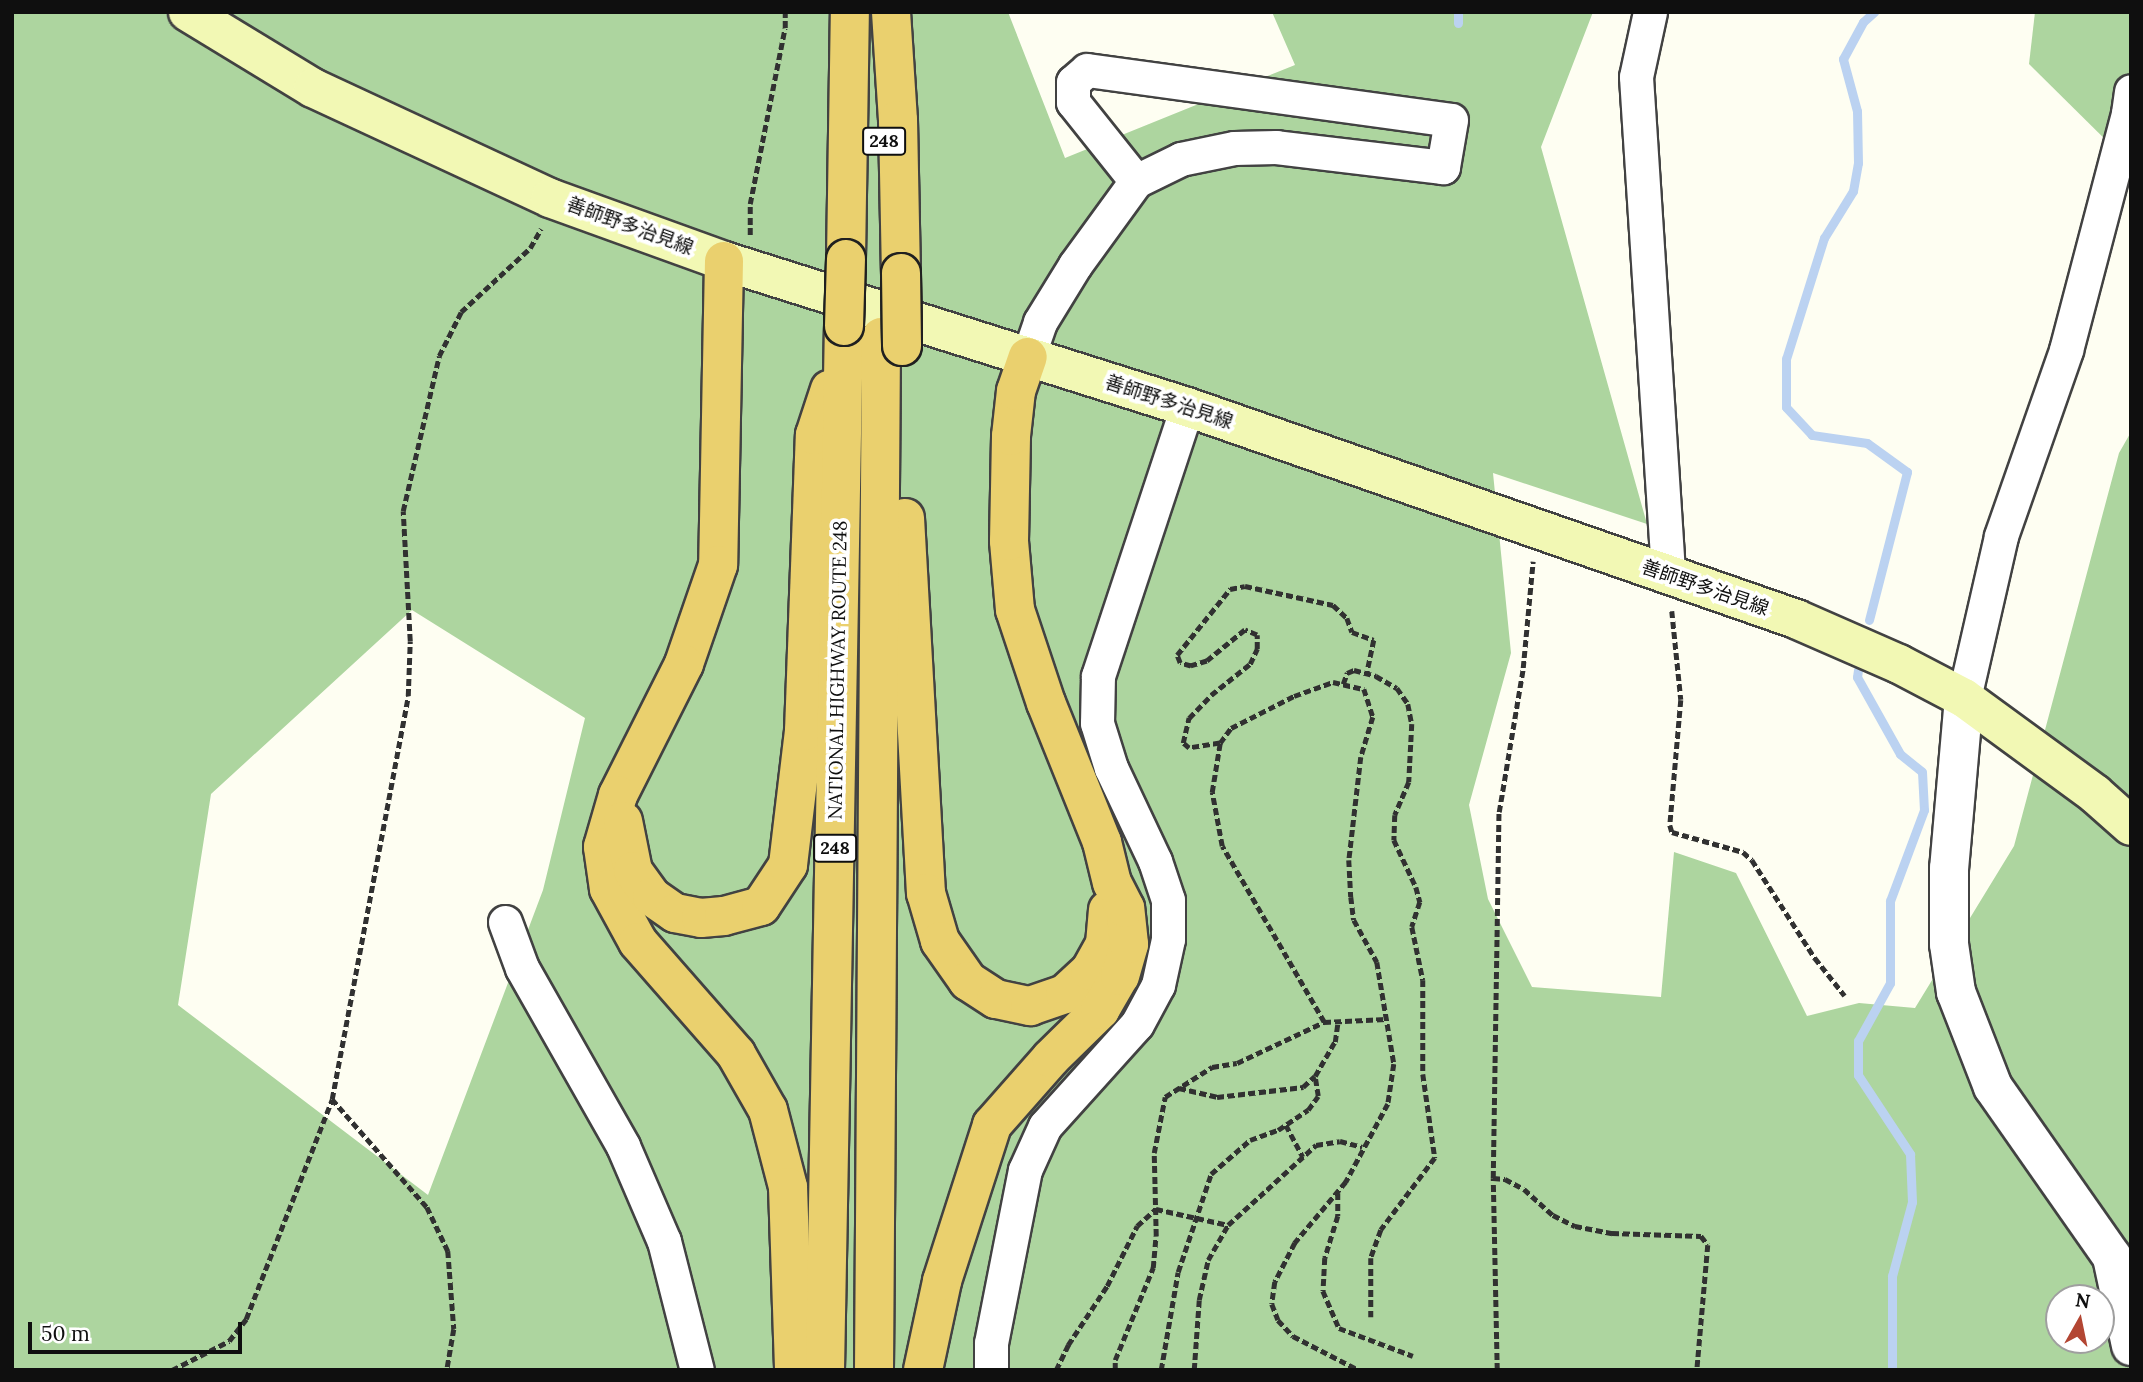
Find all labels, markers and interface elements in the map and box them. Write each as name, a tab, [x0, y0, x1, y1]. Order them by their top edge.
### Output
road number: 248	[861, 126, 907, 156]
street label: 善師野多治見線	[564, 193, 696, 259]
street label: 善師野多治見線	[1102, 371, 1236, 433]
street label: NATIONAL HIGHWAY ROUTE 248	[824, 520, 852, 820]
street label: 善師野多治見線	[1638, 556, 1772, 620]
road number: 248	[812, 834, 858, 862]
north arrow	[2045, 1284, 2115, 1354]
text: N	[2074, 1287, 2092, 1313]
scale bar	[32, 1308, 245, 1352]
text: 50 m	[41, 1320, 90, 1347]

